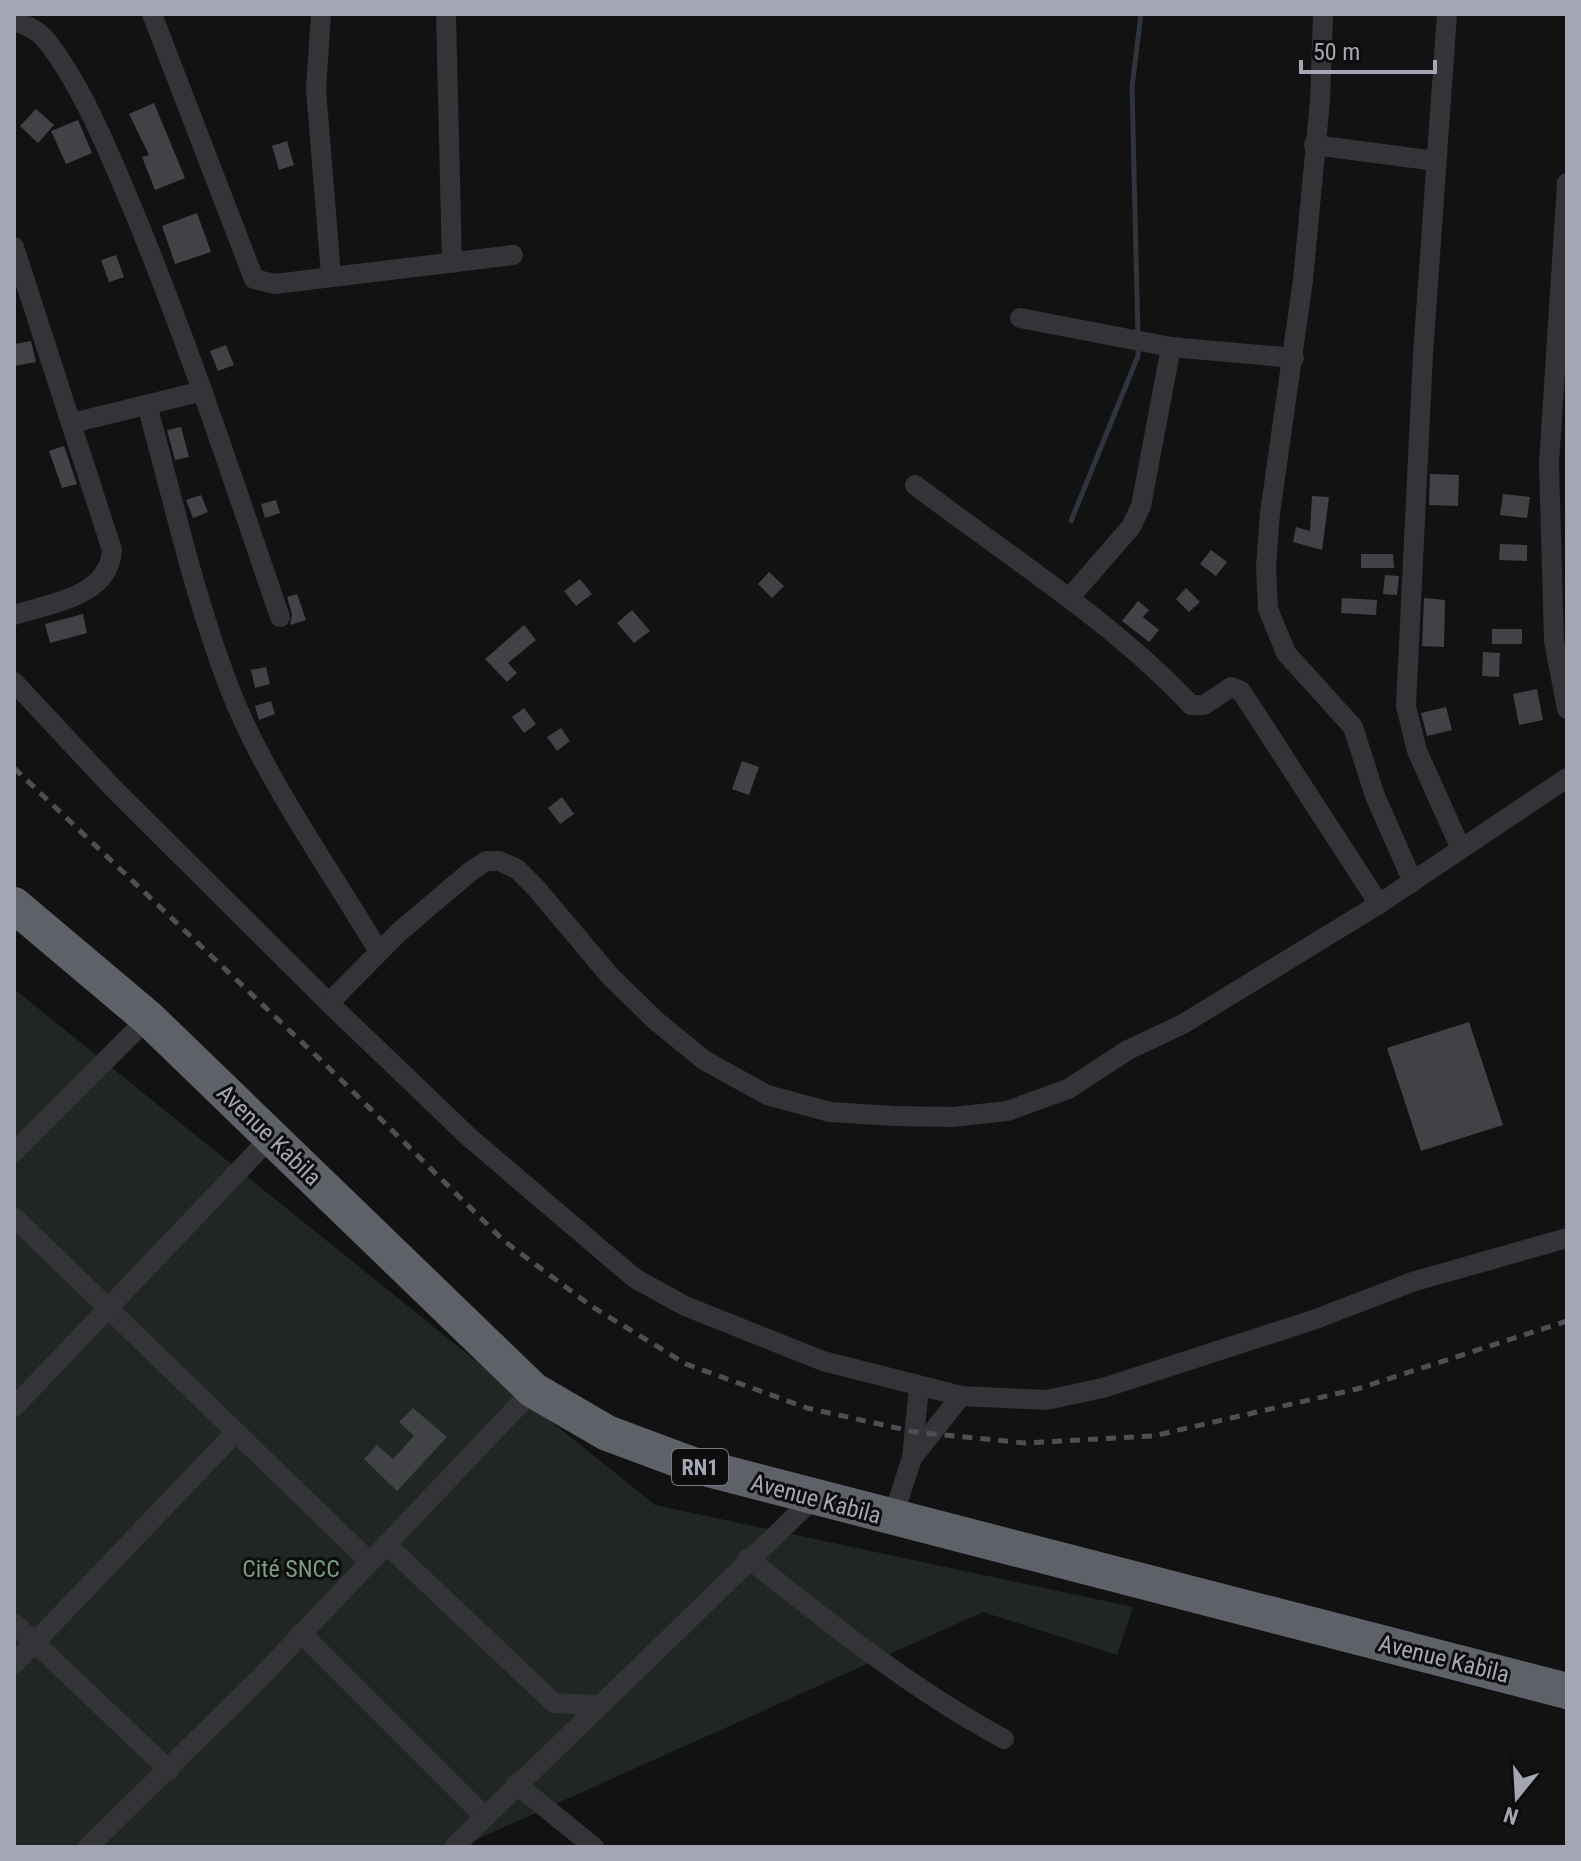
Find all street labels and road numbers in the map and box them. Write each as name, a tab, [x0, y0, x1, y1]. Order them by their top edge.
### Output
street label: Avenue Kabila	[211, 1079, 327, 1191]
road number: RN1	[672, 1449, 728, 1485]
street label: Avenue Kabila	[748, 1468, 884, 1530]
street label: Avenue Kabila	[1376, 1629, 1512, 1689]

